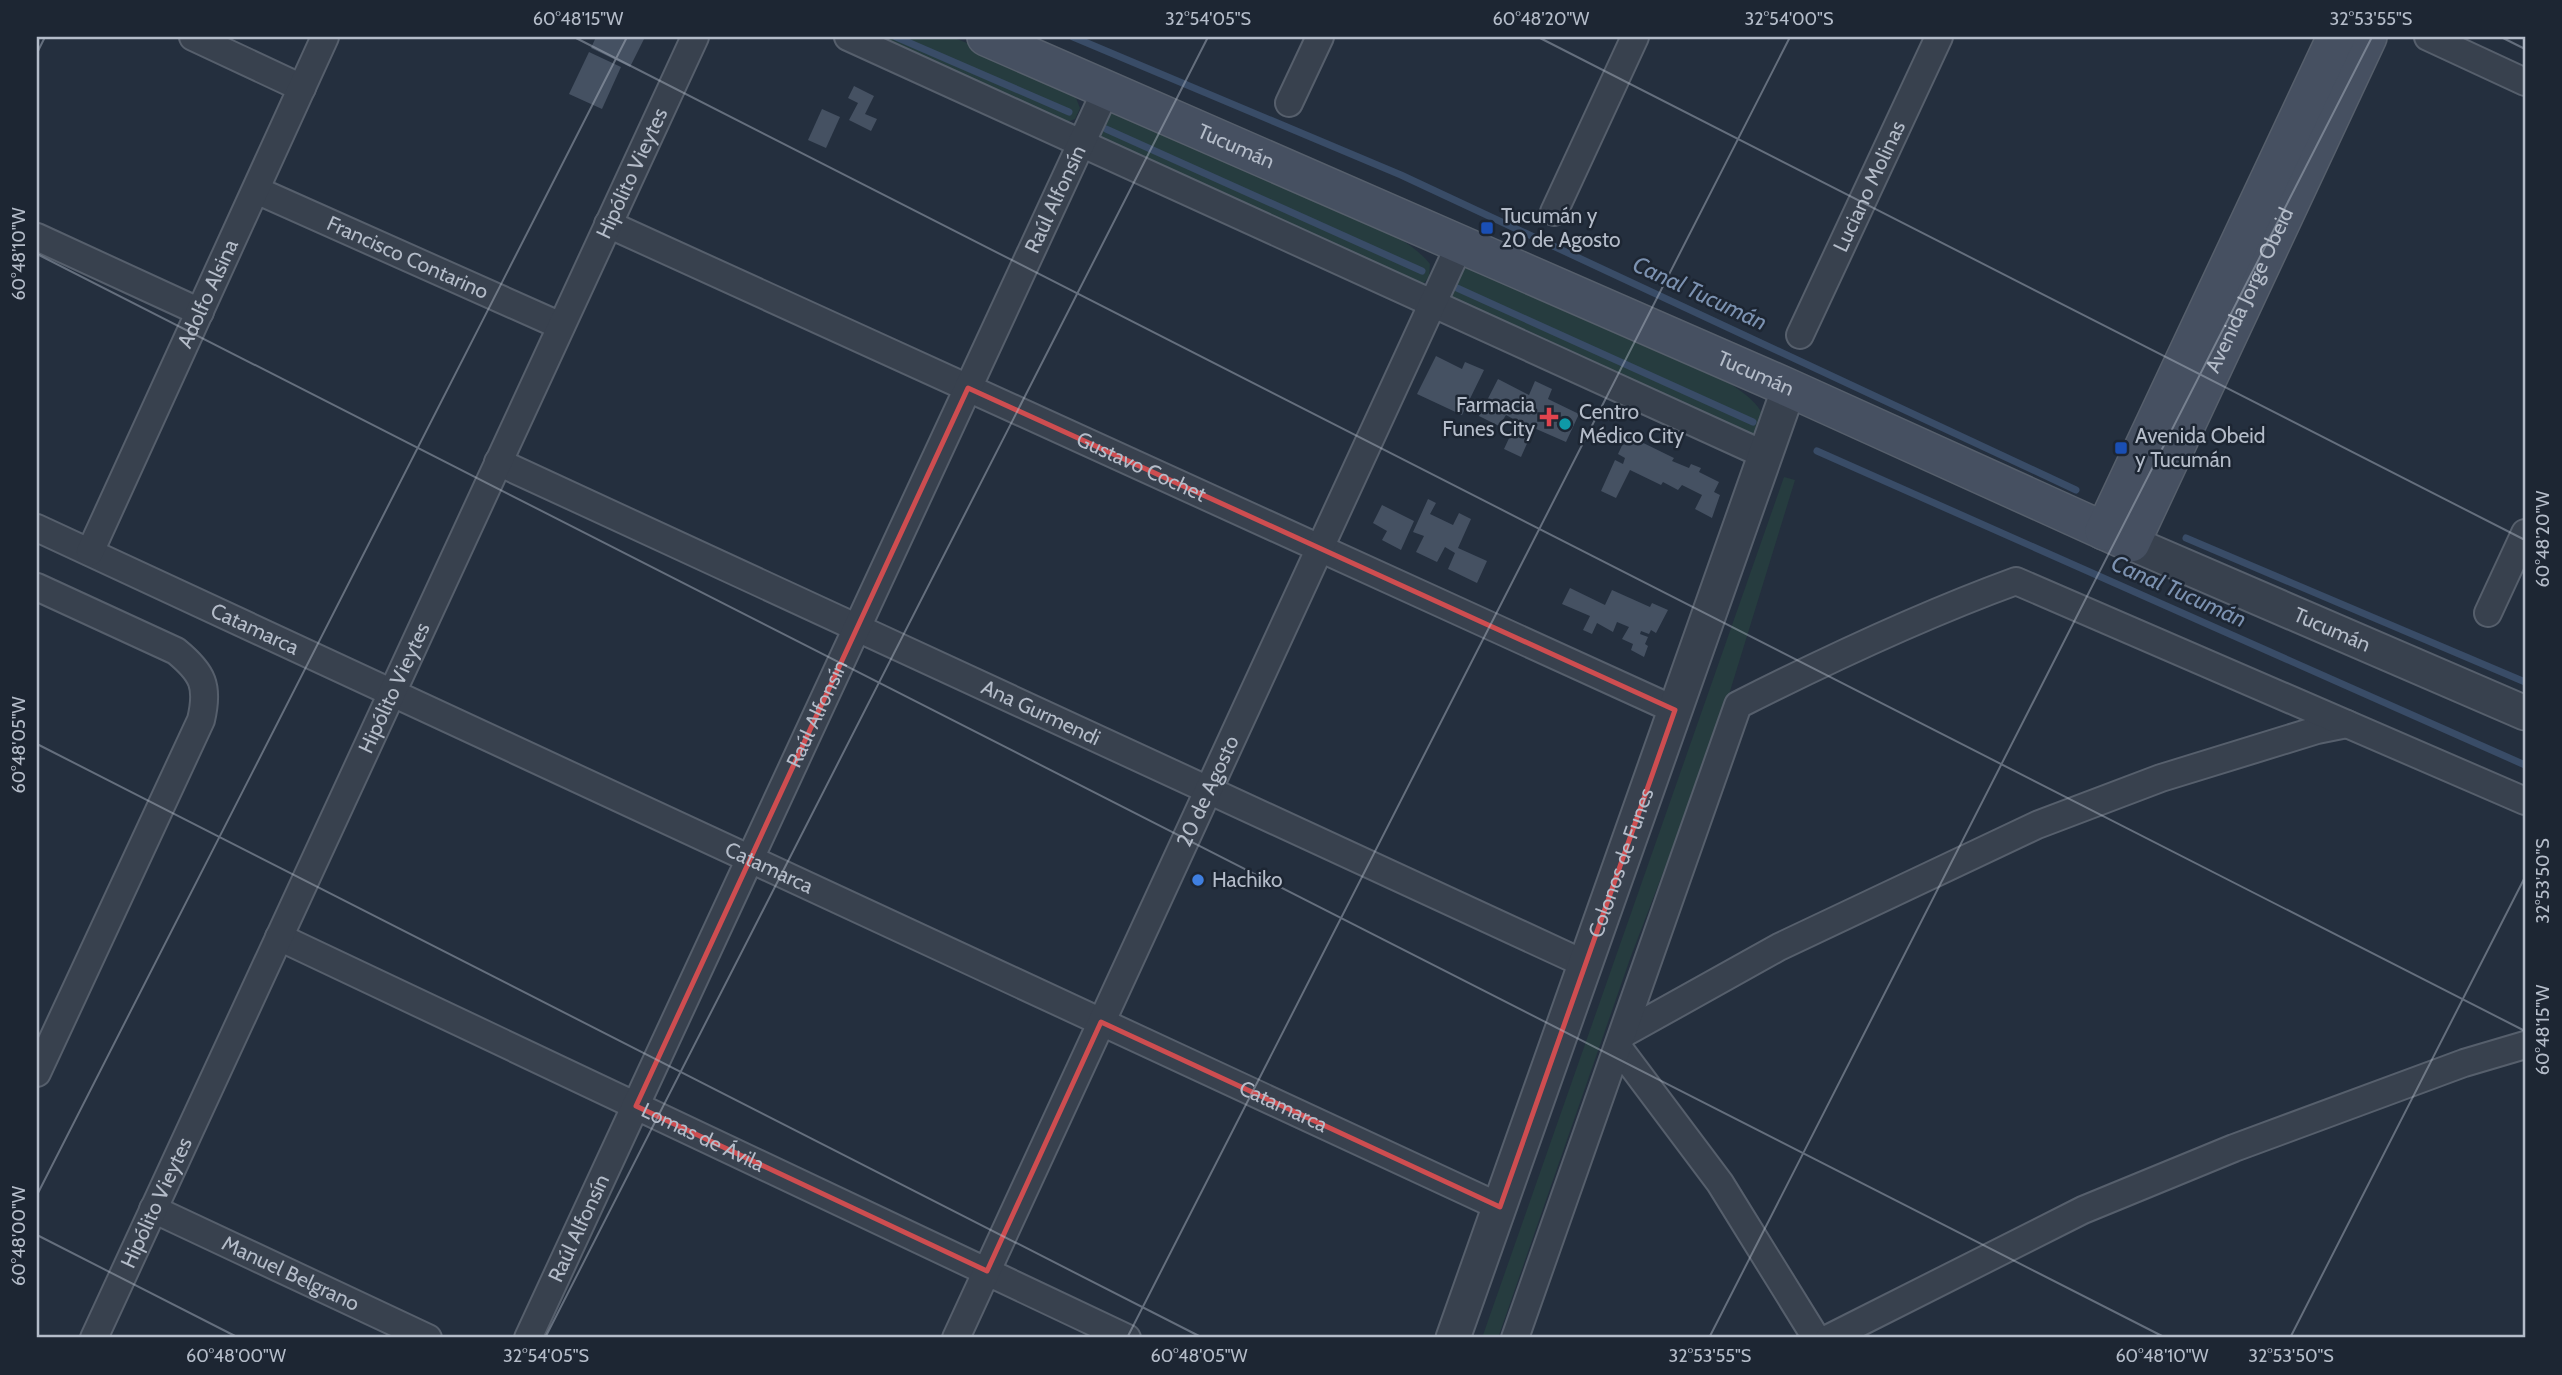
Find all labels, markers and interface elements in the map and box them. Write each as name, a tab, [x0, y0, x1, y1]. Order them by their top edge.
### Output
text: 60°48'15"W	[533, 8, 623, 30]
text: 32°54'05"S	[1165, 8, 1251, 30]
text: 60°48'20"W	[1493, 8, 1589, 30]
text: 32°54'00"S	[1745, 8, 1833, 30]
text: 32°53'55"S	[2330, 8, 2412, 30]
street label: Hipólito Vieytes	[591, 104, 673, 242]
street label: Luciano Molinas	[1828, 116, 1910, 256]
street label: Tucumán	[1194, 118, 1279, 174]
street label: Raúl Alfonsín	[1019, 141, 1091, 257]
place label: Tucumán y 20 de Agosto	[1501, 203, 1621, 252]
street label: Avenida Jorge Obeid	[2200, 203, 2298, 377]
text: 60°48'10"W	[8, 207, 30, 301]
street label: Francisco Contarino	[323, 210, 492, 304]
marker: Tucumán y 20 de Agosto	[1479, 220, 1495, 236]
street label: Adolfo Alsina	[172, 235, 243, 352]
water label: Canal Tucumán	[1628, 250, 1772, 336]
street label: Tucumán	[1714, 345, 1798, 401]
place label: Farmacia Funes City	[1442, 392, 1535, 441]
place label: Centro Médico City	[1579, 399, 1684, 448]
marker: Farmacia Funes City	[1541, 409, 1557, 425]
marker: Centro Médico City	[1557, 416, 1573, 432]
place label: Avenida Obeid y Tucumán	[2135, 423, 2265, 472]
street label: Gustavo Cochet	[1073, 426, 1210, 507]
marker: Avenida Obeid y Tucumán	[2113, 440, 2129, 456]
text: 60°48'20"W	[2532, 491, 2554, 587]
water label: Canal Tucumán	[2107, 549, 2251, 633]
street label: Catamarca	[207, 597, 303, 660]
street label: Tucumán	[2290, 602, 2375, 657]
street label: Hipólito Vieytes	[353, 618, 435, 757]
street label: Raúl Alfonsín	[781, 656, 852, 771]
street label: Ana Gurmendi	[978, 674, 1105, 750]
text: 60°48'05"W	[8, 696, 30, 794]
street label: 20 de Agosto	[1171, 731, 1244, 851]
street label: Colonos de Funes	[1583, 784, 1659, 941]
street label: Catamarca	[721, 836, 817, 899]
text: 32°53'50"S	[2532, 838, 2554, 924]
place label: Hachiko	[1212, 867, 1283, 892]
marker: Hachiko	[1190, 872, 1206, 888]
text: 60°48'15"W	[2532, 985, 2554, 1075]
street label: Catamarca	[1235, 1075, 1332, 1137]
street label: Lomas de Ávila	[638, 1097, 769, 1177]
street label: Hipólito Vieytes	[115, 1133, 197, 1272]
street label: Raúl Alfonsín	[543, 1170, 614, 1286]
text: 60°48'00"W	[8, 1186, 30, 1286]
street label: Manuel Belgrano	[218, 1230, 364, 1316]
text: 60°48'00"W	[186, 1345, 286, 1367]
text: 32°54'05"S	[503, 1345, 589, 1367]
text: 60°48'05"W	[1150, 1345, 1248, 1367]
text: 32°53'55"S	[1669, 1345, 1751, 1367]
text: 60°48'10"W	[2115, 1345, 2209, 1367]
text: 32°53'50"S	[2248, 1345, 2334, 1367]

